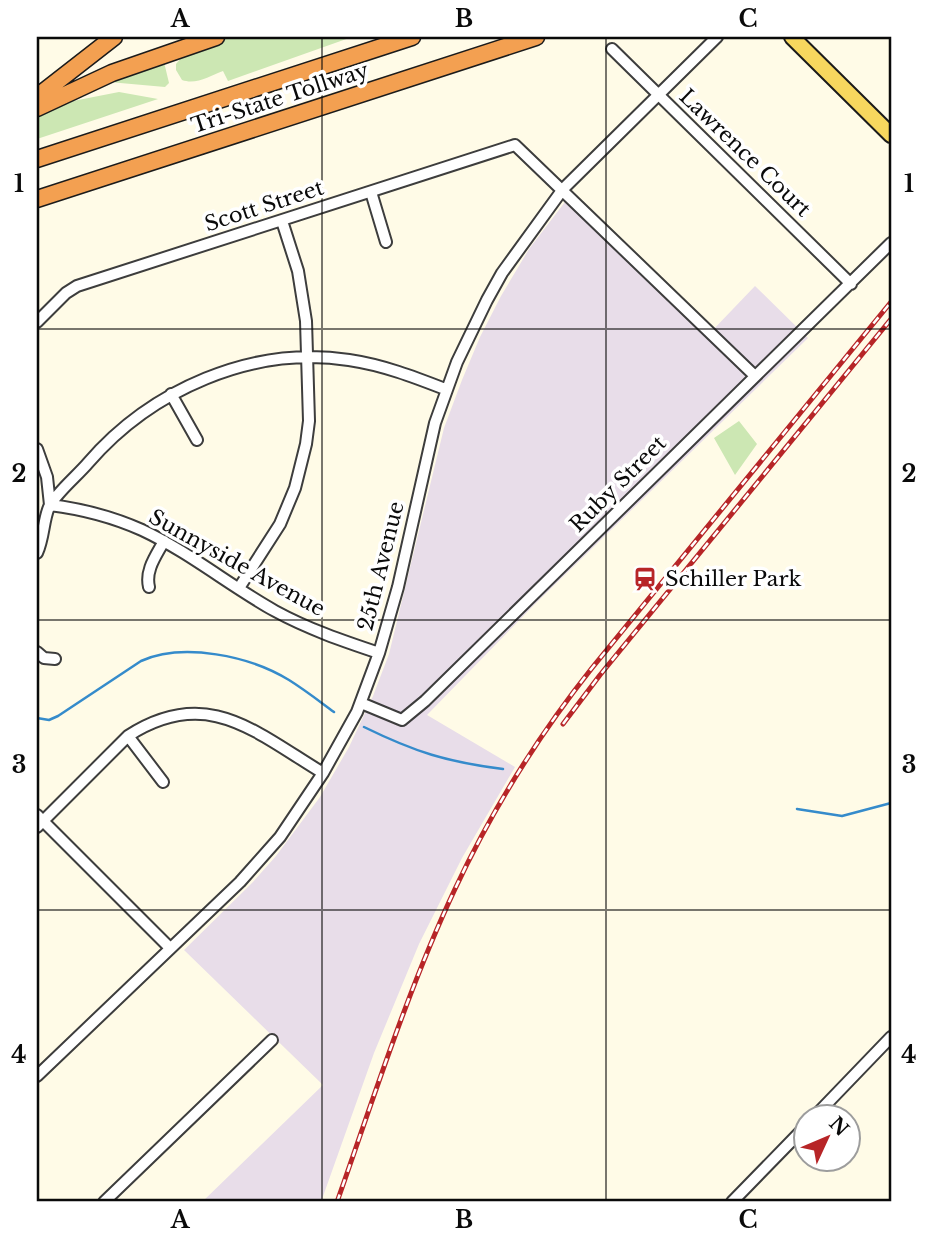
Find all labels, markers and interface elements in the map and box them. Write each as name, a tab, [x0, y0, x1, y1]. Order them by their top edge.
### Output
text: A	[170, 5, 191, 33]
text: B	[455, 5, 473, 33]
text: C	[739, 5, 757, 33]
street label: Tri-State Tollway	[188, 57, 372, 139]
street label: Lawrence Court	[674, 84, 816, 222]
text: 1	[14, 170, 24, 198]
text: 1	[904, 170, 914, 198]
street label: Scott Street	[201, 175, 327, 237]
street label: Ruby Street	[564, 430, 672, 538]
text: 2	[12, 460, 26, 488]
text: 2	[902, 460, 916, 488]
street label: 25th Avenue	[352, 499, 410, 633]
street label: Sunnyside Avenue	[144, 504, 330, 622]
station icon: Schiller Park	[631, 565, 659, 593]
place label: Schiller Park	[665, 566, 801, 592]
text: 3	[12, 751, 26, 779]
text: 3	[902, 751, 916, 779]
text: 4	[11, 1041, 27, 1069]
text: 4	[901, 1041, 917, 1069]
north arrow	[792, 1102, 862, 1172]
text: N	[824, 1112, 853, 1141]
text: A	[170, 1206, 191, 1234]
text: B	[455, 1206, 473, 1234]
text: C	[739, 1206, 757, 1234]

